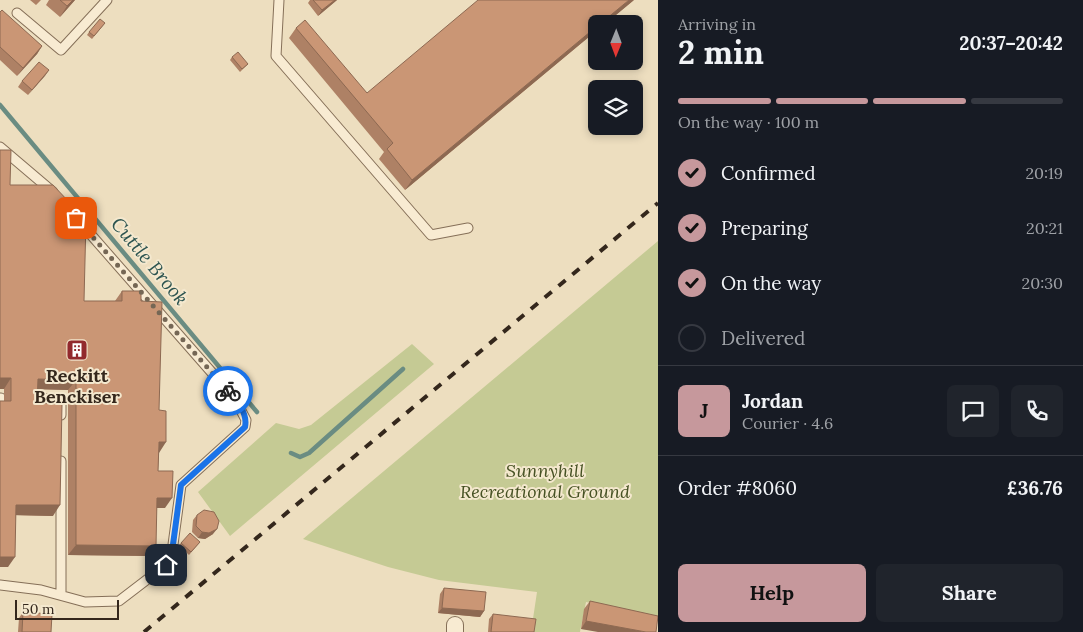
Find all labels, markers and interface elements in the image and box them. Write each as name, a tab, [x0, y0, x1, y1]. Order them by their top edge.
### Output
text: Arriving in	[678, 14, 756, 34]
north arrow	[588, 15, 642, 70]
map controls	[588, 15, 643, 135]
text: 20:37–20:42	[959, 31, 1063, 55]
text: 2 min	[678, 32, 764, 73]
button: layers	[588, 80, 643, 135]
text: On the way · 100 m	[678, 112, 819, 132]
icon: check	[678, 159, 706, 187]
text: Confirmed	[721, 161, 816, 185]
text: 20:19	[1025, 163, 1063, 183]
pin	[55, 197, 97, 239]
icon: bag	[62, 204, 90, 232]
water label: Cuttle Brook	[106, 212, 194, 310]
icon: check	[678, 214, 706, 242]
text: Preparing	[721, 216, 808, 240]
text: 20:21	[1026, 218, 1063, 238]
icon: check	[678, 269, 706, 297]
text: On the way	[721, 271, 821, 295]
text: 20:30	[1022, 273, 1063, 293]
text: Delivered	[721, 326, 805, 350]
building icon: Reckitt Benckiser	[65, 338, 89, 362]
place label: Reckitt Benckiser	[34, 364, 120, 408]
courier	[203, 366, 253, 416]
icon: bike	[214, 377, 242, 405]
button: chat	[947, 385, 999, 437]
button: phone	[1011, 385, 1063, 437]
text: Jordan	[742, 389, 803, 413]
text: J	[700, 399, 708, 423]
text: Courier · 4.6	[742, 413, 833, 433]
park label: Sunnyhill Recreational Ground	[460, 459, 630, 503]
text: Order #8060	[678, 476, 797, 500]
text: £36.76	[1007, 476, 1063, 500]
pin	[145, 544, 187, 586]
icon: home	[152, 551, 180, 579]
button: Help	[678, 564, 866, 622]
button: Share	[876, 564, 1063, 622]
scale bar	[15, 597, 119, 620]
text: 50 m	[22, 600, 55, 618]

